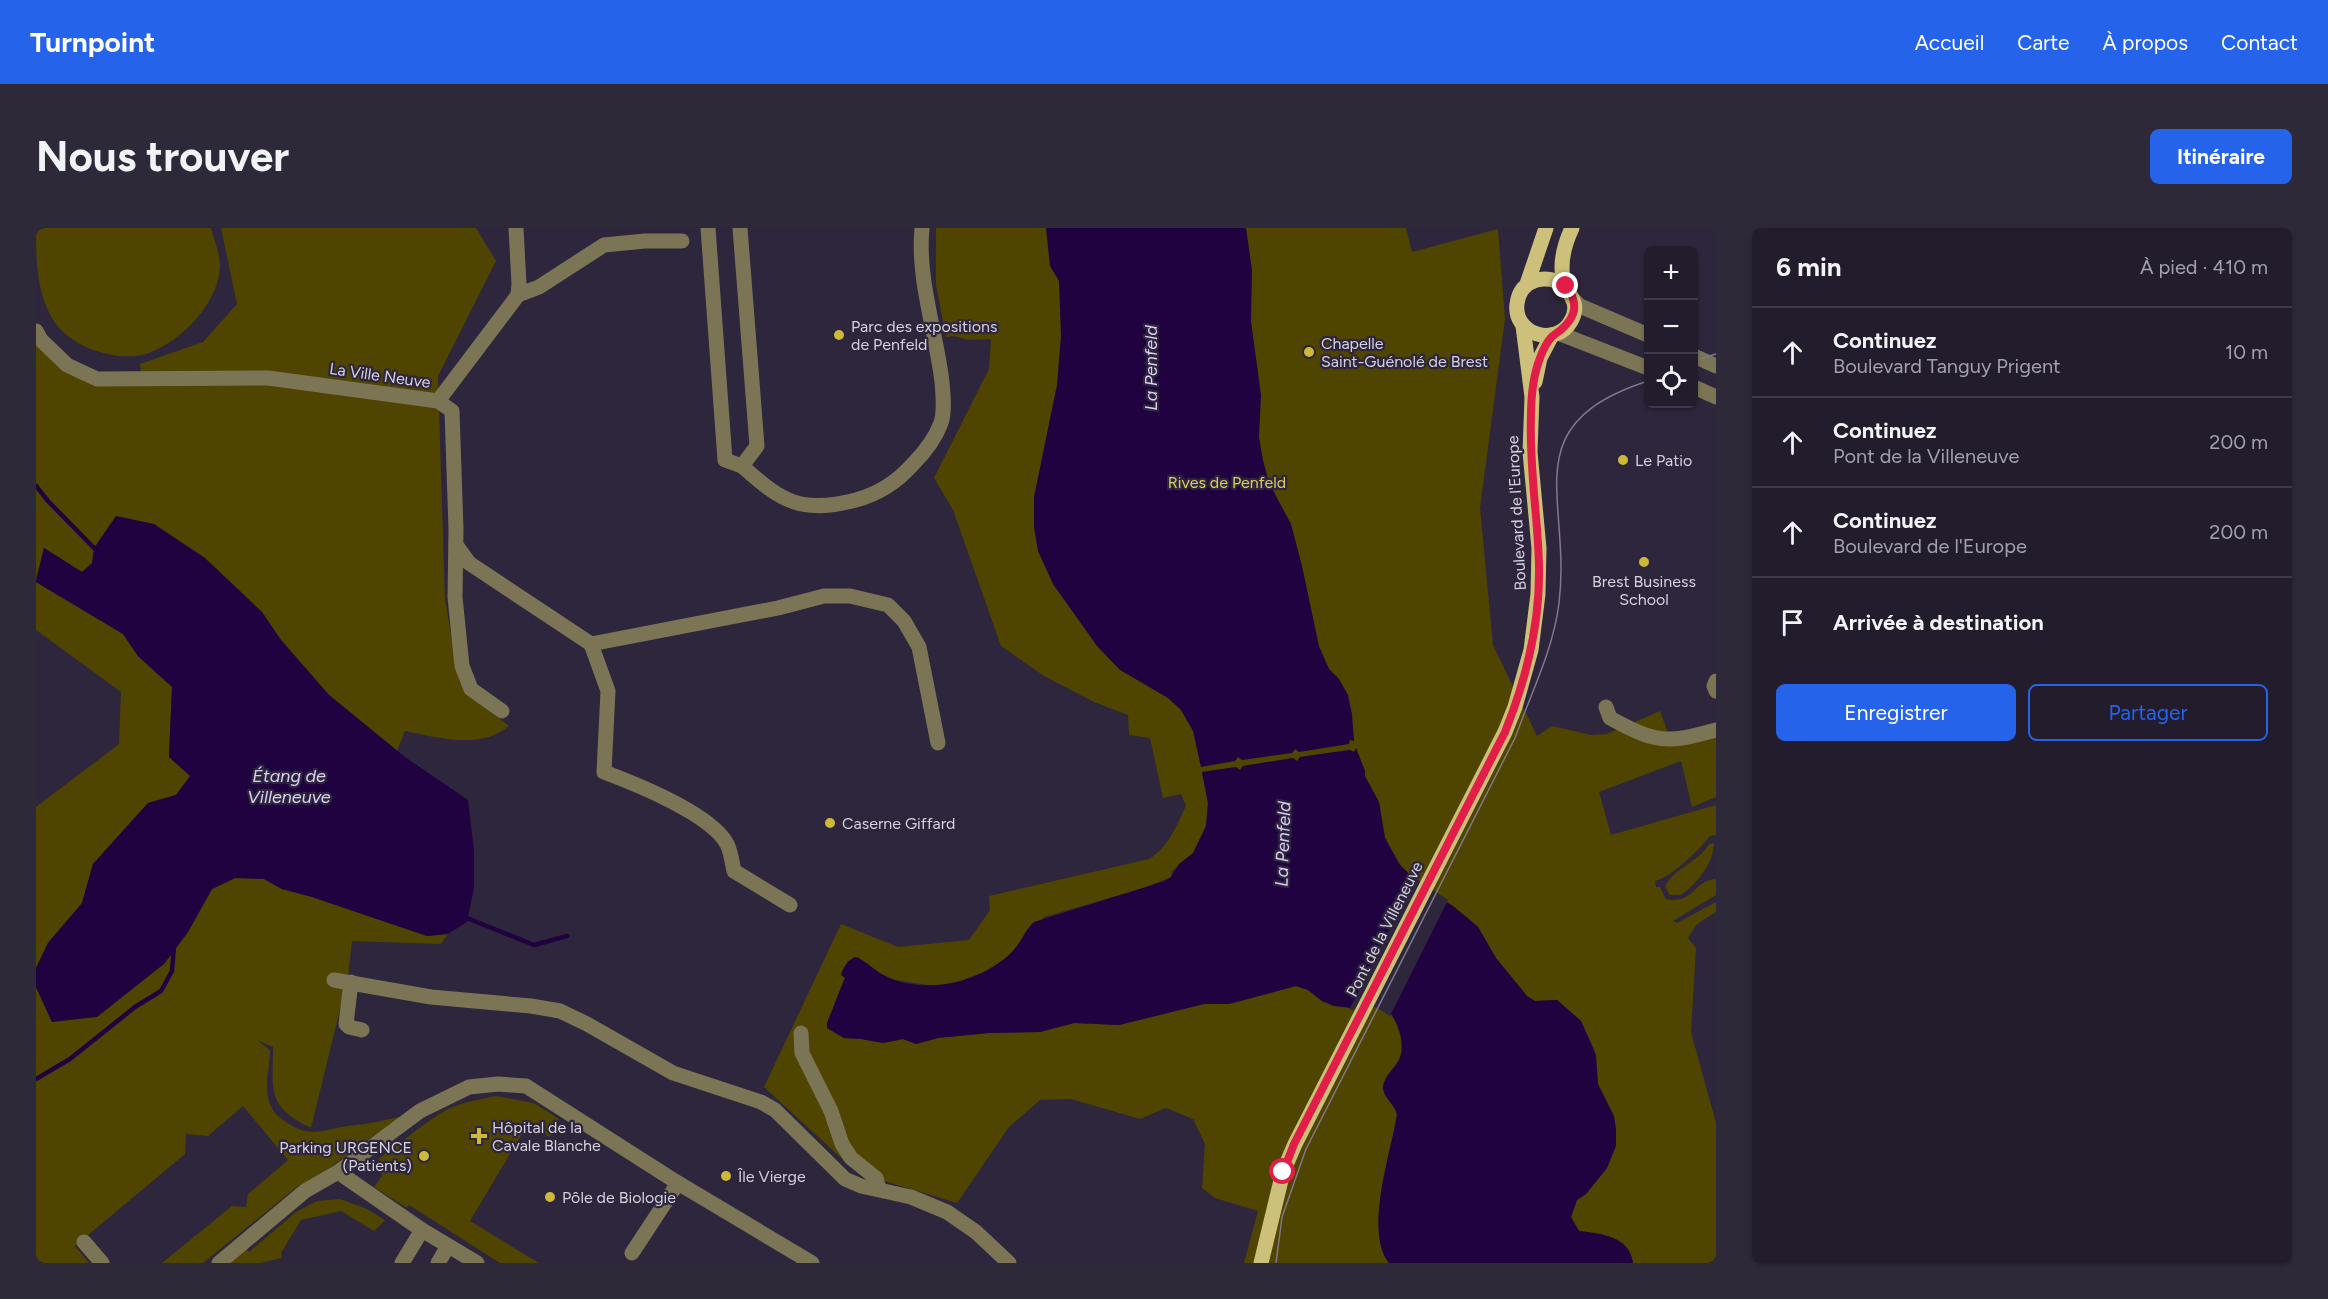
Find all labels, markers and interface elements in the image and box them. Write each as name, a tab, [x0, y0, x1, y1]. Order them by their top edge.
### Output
text: Turnpoint	[30, 25, 155, 59]
text: Accueil	[1915, 30, 1984, 55]
text: Carte	[2017, 30, 2070, 55]
text: À propos	[2103, 30, 2188, 55]
text: Contact	[2221, 30, 2298, 55]
button: Itinéraire	[2150, 129, 2292, 184]
text: Nous trouver	[36, 131, 289, 182]
map controls	[1644, 246, 1698, 408]
button: +	[1644, 246, 1698, 300]
text: 6 min	[1776, 251, 1842, 283]
text: À pied · 410 m	[2140, 255, 2268, 279]
route end	[1552, 272, 1578, 298]
button: −	[1644, 300, 1698, 354]
place label: Parc des expositions de Penfeld	[851, 317, 997, 354]
water label: La Penfeld	[1140, 325, 1162, 411]
text: Continuez	[1833, 327, 1937, 354]
marker: Parc des expositions de Penfeld	[832, 328, 846, 342]
place label: Chapelle Saint-Guénolé de Brest	[1321, 334, 1488, 371]
icon: ahead	[1776, 336, 1809, 369]
text: 10 m	[2225, 340, 2268, 364]
marker: Chapelle Saint-Guénolé de Brest	[1302, 345, 1316, 359]
button: locate	[1644, 354, 1698, 408]
text: Boulevard Tanguy Prigent	[1833, 354, 2061, 378]
street label: La Ville Neuve	[328, 359, 432, 392]
text: Continuez	[1833, 417, 1937, 444]
icon: ahead	[1776, 426, 1809, 459]
text: 200 m	[2209, 430, 2268, 454]
street label: Boulevard de l'Europe	[1503, 435, 1530, 591]
text: Pont de la Villeneuve	[1833, 444, 2019, 468]
place label: Le Patio	[1635, 451, 1692, 470]
marker: Le Patio	[1616, 453, 1630, 467]
park label: Rives de Penfeld	[1168, 473, 1286, 492]
text: Continuez	[1833, 507, 1937, 534]
icon: ahead	[1776, 516, 1809, 549]
text: 200 m	[2209, 520, 2268, 544]
text: Boulevard de l'Europe	[1833, 534, 2027, 558]
marker: Brest Business School	[1637, 555, 1651, 569]
place label: Brest Business School	[1592, 572, 1696, 609]
icon: arrive	[1776, 606, 1809, 639]
text: Arrivée à destination	[1833, 609, 2044, 636]
button: Enregistrer	[1776, 684, 2016, 741]
button: Partager	[2028, 684, 2268, 741]
water label: Étang de Villeneuve	[247, 765, 331, 808]
water label: La Penfeld	[1271, 800, 1295, 887]
place label: Caserne Giffard	[842, 814, 955, 833]
marker: Caserne Giffard	[823, 816, 837, 830]
street label: Pont de la Villeneuve	[1342, 858, 1427, 1000]
place label: Hôpital de la Cavale Blanche	[492, 1118, 601, 1155]
marker: Hôpital de la Cavale Blanche	[470, 1127, 488, 1145]
place label: Parking URGENCE (Patients)	[279, 1138, 412, 1175]
marker: Parking URGENCE (Patients)	[417, 1149, 431, 1163]
route start	[1269, 1158, 1295, 1184]
place label: Île Vierge	[737, 1167, 806, 1186]
marker: Île Vierge	[719, 1169, 733, 1183]
place label: Pôle de Biologie	[562, 1188, 676, 1207]
marker: Pôle de Biologie	[543, 1190, 557, 1204]

